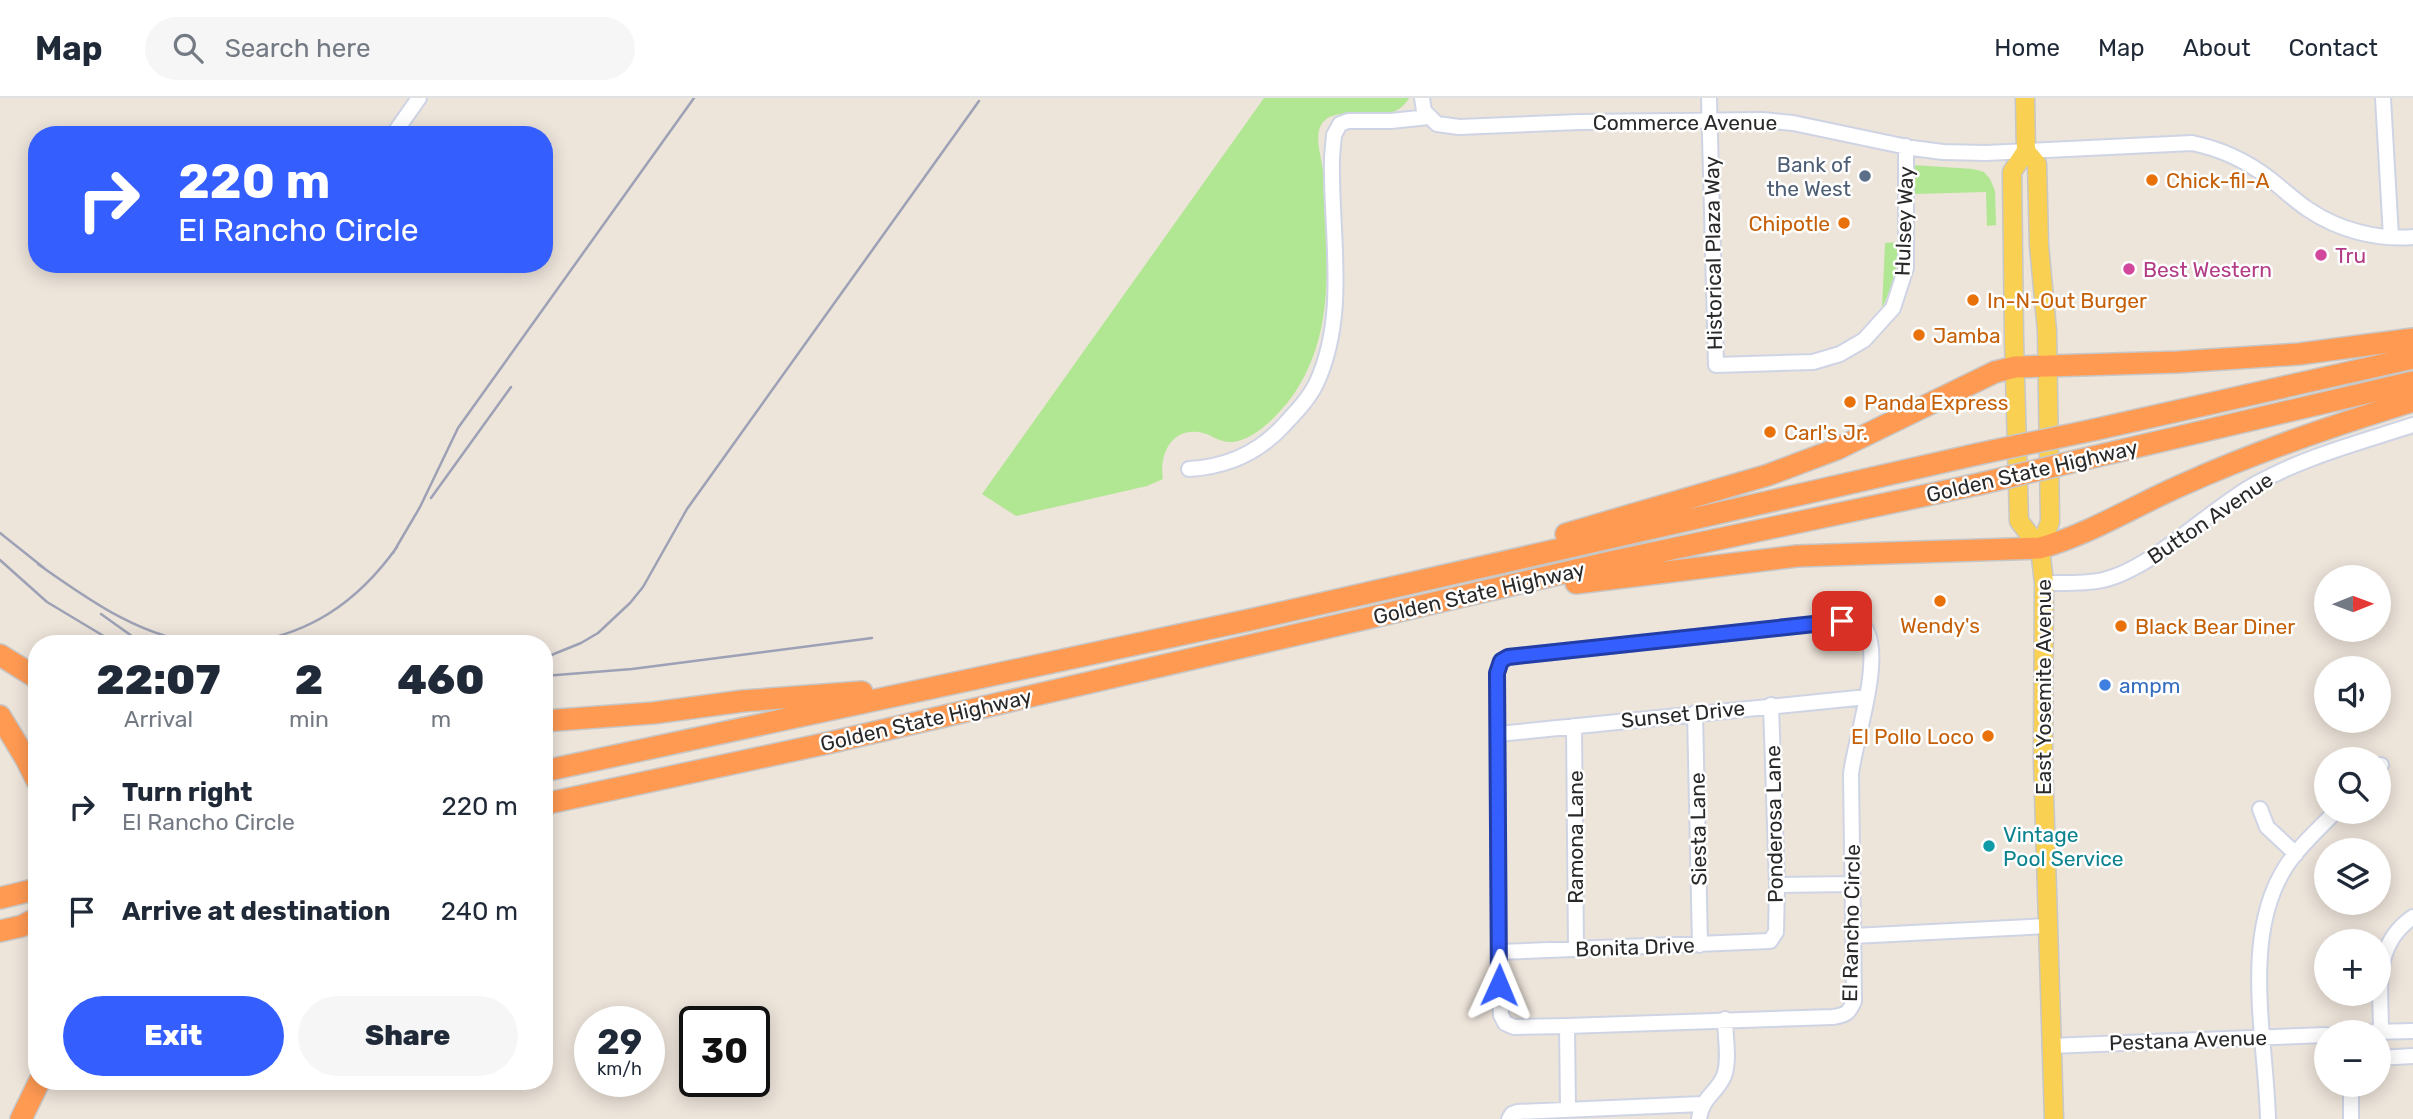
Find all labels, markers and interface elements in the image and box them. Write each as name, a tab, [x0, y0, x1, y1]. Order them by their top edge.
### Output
search box	[145, 17, 635, 80]
text: Map	[35, 29, 103, 68]
icon: search	[169, 29, 207, 67]
text: Search here	[225, 33, 370, 64]
text: Home	[1994, 34, 2060, 62]
text: Map	[2098, 34, 2145, 62]
text: About	[2183, 34, 2251, 62]
text: Contact	[2289, 34, 2378, 62]
street label: Commerce Avenue	[1593, 110, 1777, 135]
text: 220 m	[178, 152, 330, 210]
place label: Bank of the West	[1766, 152, 1851, 201]
icon: right	[63, 154, 154, 245]
street label: Historical Plaza Way	[1699, 155, 1727, 350]
street label: Hulsey Way	[1890, 165, 1918, 276]
marker: Bank of the West	[1857, 168, 1873, 184]
place label: Chick-fil-A	[2166, 168, 2270, 193]
marker: Chick-fil-A	[2144, 172, 2160, 188]
text: El Rancho Circle	[178, 211, 419, 249]
place label: Chipotle	[1749, 211, 1830, 236]
marker: Chipotle	[1836, 215, 1852, 231]
place label: Tru	[2335, 243, 2366, 268]
marker: Tru	[2313, 247, 2329, 263]
place label: Best Western	[2143, 257, 2272, 282]
marker: Best Western	[2121, 261, 2137, 277]
place label: In-N-Out Burger	[1987, 288, 2147, 313]
marker: In-N-Out Burger	[1965, 292, 1981, 308]
place label: Jamba	[1933, 323, 2001, 348]
marker: Jamba	[1911, 327, 1927, 343]
place label: Panda Express	[1864, 390, 2008, 415]
marker: Panda Express	[1842, 394, 1858, 410]
place label: Carl's Jr.	[1784, 420, 1868, 445]
marker: Carl's Jr.	[1762, 424, 1778, 440]
street label: Golden State Highway	[1924, 434, 2141, 507]
street label: Button Avenue	[2142, 467, 2278, 569]
street label: Golden State Highway	[1371, 556, 1588, 629]
north arrow	[2314, 565, 2390, 642]
map controls	[2314, 565, 2391, 1097]
street label: East Yosemite Avenue	[2031, 579, 2056, 795]
pin	[1812, 591, 1872, 651]
marker: Wendy's	[1932, 593, 1948, 609]
icon: arrive	[1823, 602, 1861, 640]
place label: Wendy's	[1900, 613, 1980, 638]
place label: Black Bear Diner	[2135, 614, 2295, 639]
marker: Black Bear Diner	[2113, 618, 2129, 634]
text: 22:07	[96, 655, 221, 705]
text: 2	[295, 655, 323, 705]
text: 460	[397, 655, 485, 705]
button: sound	[2314, 656, 2391, 733]
place label: ampm	[2119, 673, 2180, 698]
marker: ampm	[2097, 677, 2113, 693]
street label: Golden State Highway	[818, 683, 1035, 756]
street label: Sunset Drive	[1620, 695, 1746, 733]
text: Arrival	[124, 705, 193, 733]
text: min	[289, 705, 329, 733]
text: m	[431, 705, 451, 733]
place label: El Pollo Loco	[1851, 724, 1974, 749]
marker: El Pollo Loco	[1980, 728, 1996, 744]
street label: Ponderosa Lane	[1760, 745, 1788, 903]
button: search	[2314, 747, 2391, 824]
street label: Ramona Lane	[1563, 770, 1588, 904]
street label: Siesta Lane	[1685, 772, 1711, 886]
text: Turn right	[122, 777, 252, 808]
icon: right	[63, 788, 101, 826]
text: 220 m	[441, 791, 518, 822]
text: El Rancho Circle	[122, 808, 295, 836]
place label: Vintage Pool Service	[2003, 822, 2124, 871]
marker: Vintage Pool Service	[1981, 838, 1997, 854]
button: layers	[2314, 838, 2391, 915]
street label: El Rancho Circle	[1837, 844, 1865, 1002]
icon: arrive	[63, 893, 101, 931]
text: Arrive at destination	[122, 896, 390, 927]
text: 240 m	[441, 896, 518, 927]
button: +	[2314, 929, 2391, 1006]
street label: Bonita Drive	[1575, 932, 1695, 962]
position arrow	[1462, 948, 1536, 1022]
button: Exit	[63, 996, 284, 1076]
button: Share	[298, 996, 518, 1076]
speed limit sign: 30	[679, 1006, 770, 1097]
button: −	[2314, 1020, 2391, 1097]
text: 29	[597, 1021, 642, 1063]
street label: Pestana Avenue	[2109, 1025, 2267, 1055]
text: km/h	[597, 1058, 642, 1080]

